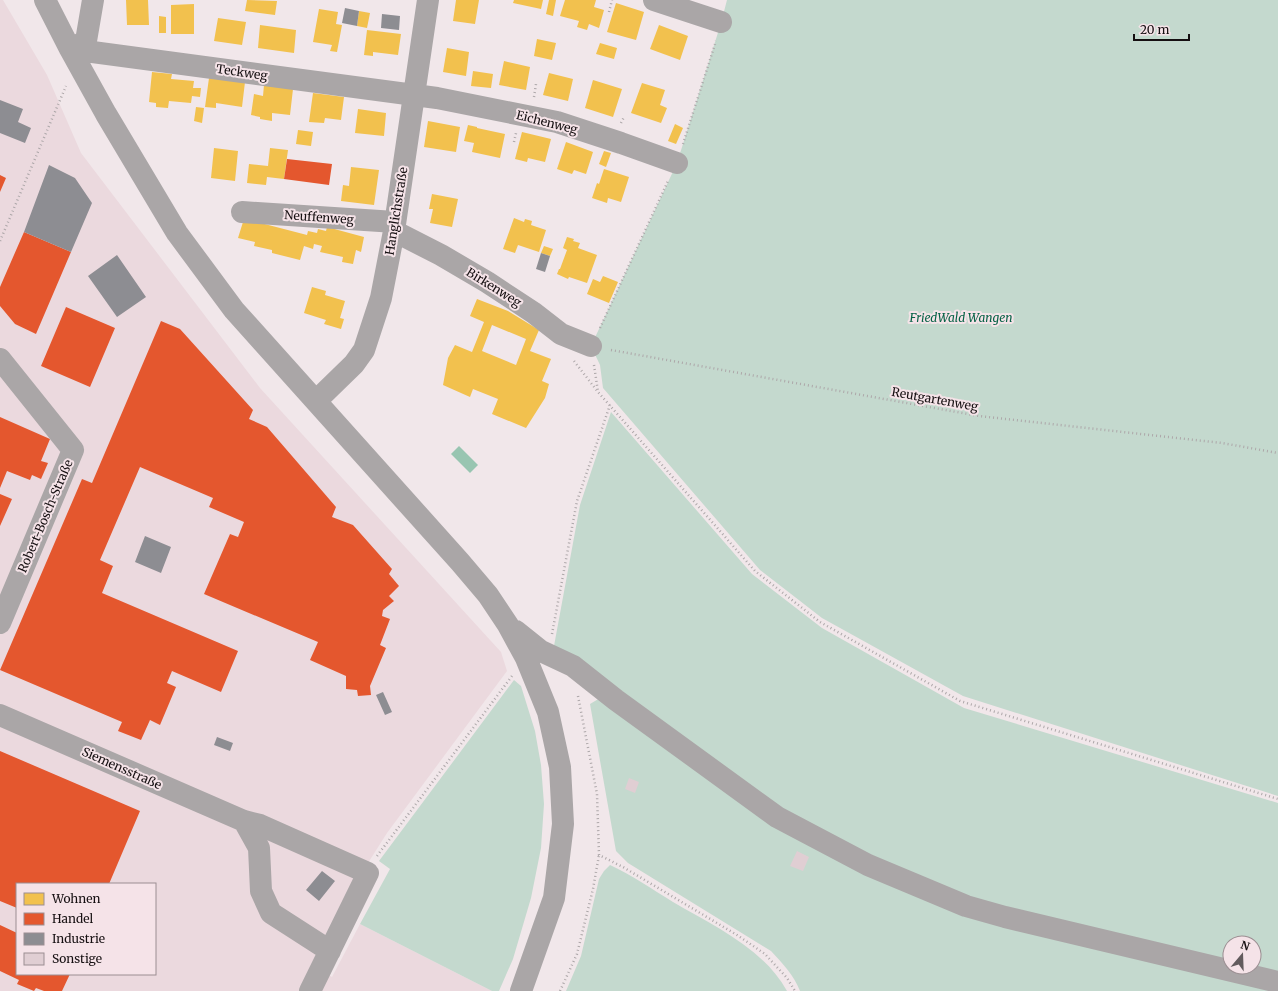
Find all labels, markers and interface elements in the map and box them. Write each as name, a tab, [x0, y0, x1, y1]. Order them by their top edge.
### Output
scale bar	[1134, 16, 1189, 42]
text: 20 m	[1140, 22, 1169, 37]
street label: Teckweg	[215, 61, 269, 83]
street label: Eichenweg	[515, 107, 580, 137]
street label: Hanglichstraße	[382, 166, 410, 256]
street label: Neuffenweg	[284, 207, 355, 227]
street label: Birkenweg	[464, 264, 525, 310]
park label: FriedWald Wangen	[909, 310, 1012, 325]
street label: Reutgartenweg	[891, 384, 980, 414]
street label: Robert-Bosch-Straße	[14, 457, 76, 575]
street label: Siemensstraße	[80, 744, 164, 792]
legend	[16, 883, 156, 975]
text: Wohnen	[51, 891, 100, 906]
text: Handel	[52, 911, 94, 926]
text: Industrie	[52, 931, 105, 946]
north arrow	[1222, 935, 1262, 975]
text: N	[1239, 938, 1252, 954]
text: Sonstige	[52, 951, 102, 966]

